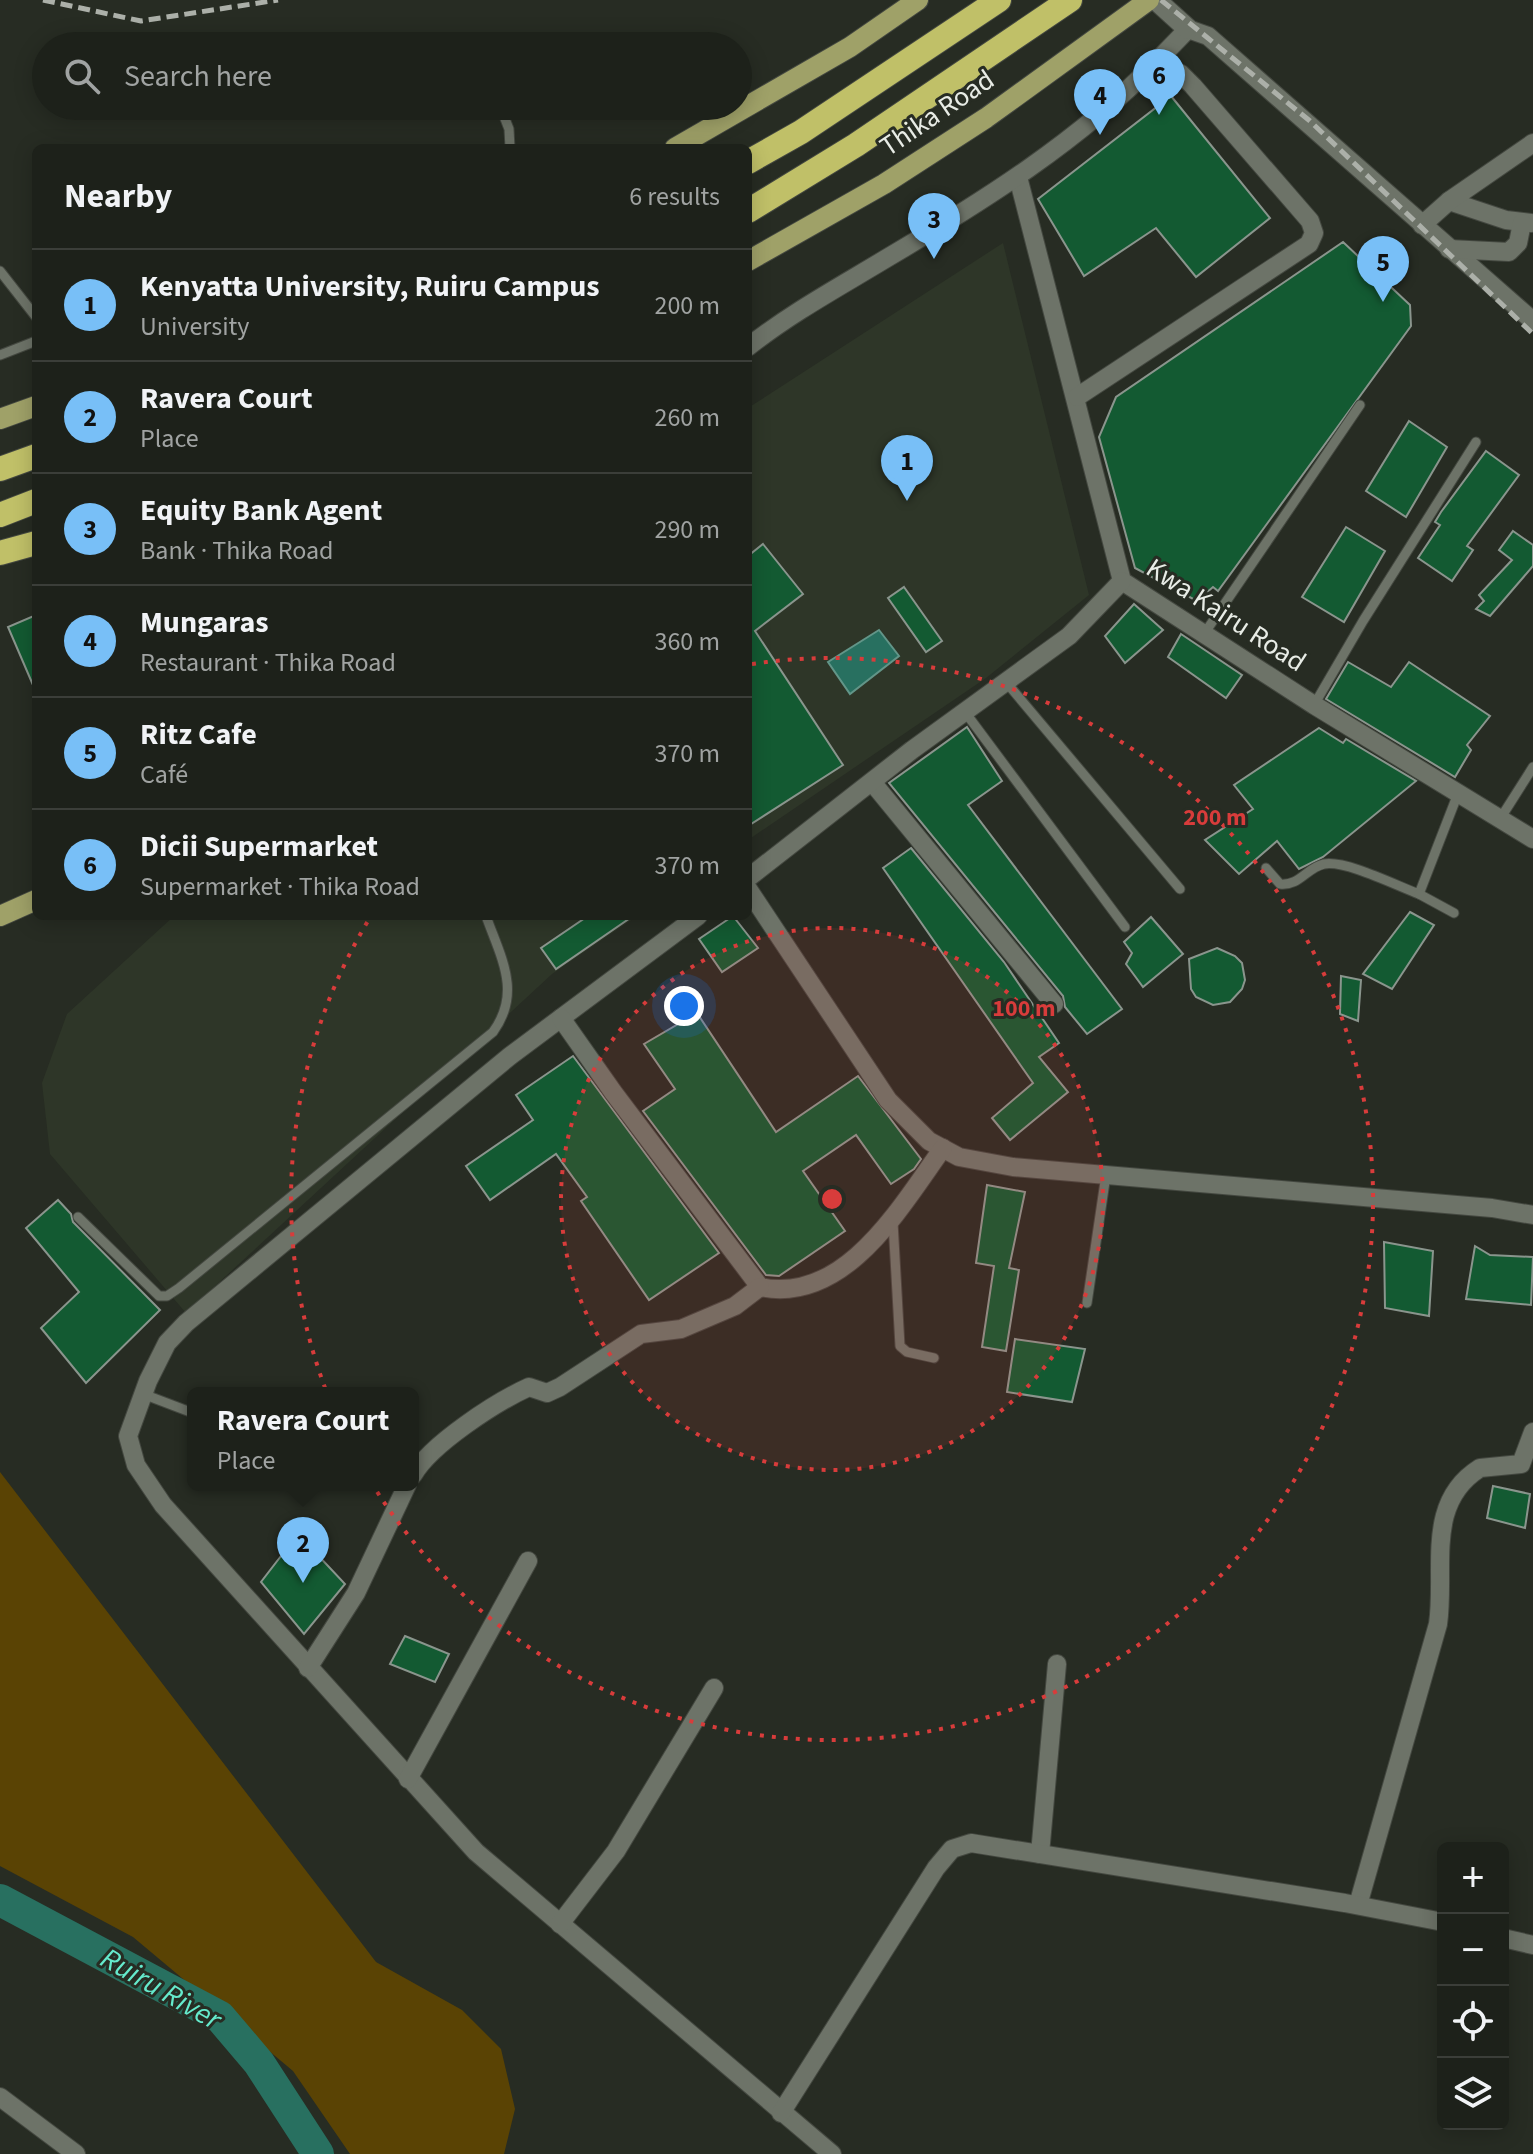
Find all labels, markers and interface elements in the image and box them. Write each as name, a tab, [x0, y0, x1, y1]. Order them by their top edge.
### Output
search box	[32, 32, 752, 120]
pin: 6	[1133, 49, 1185, 115]
icon: search	[60, 54, 104, 98]
text: Search here	[124, 55, 272, 98]
street label: Thika Road	[872, 60, 1002, 166]
pin: 4	[1074, 69, 1126, 135]
text: Nearby	[64, 172, 172, 221]
text: 6 results	[629, 178, 720, 215]
pin: 3	[908, 193, 960, 259]
pin: 5	[1357, 236, 1409, 302]
text: Kenyatta University, Ruiru Campus	[140, 265, 600, 308]
text: 1	[83, 287, 97, 324]
text: 200 m	[654, 287, 720, 324]
text: University	[140, 308, 249, 345]
text: Ravera Court	[140, 377, 312, 420]
text: 2	[83, 399, 97, 436]
text: 260 m	[654, 399, 720, 436]
text: Place	[140, 420, 199, 457]
pin: 1	[881, 435, 933, 501]
text: Equity Bank Agent	[140, 489, 382, 532]
text: 3	[83, 511, 97, 548]
text: 290 m	[654, 511, 720, 548]
text: Bank · Thika Road	[140, 532, 334, 569]
street label: Kwa Kairu Road	[1138, 548, 1314, 682]
text: Mungaras	[140, 601, 269, 644]
text: 4	[83, 623, 97, 660]
text: 360 m	[654, 623, 720, 660]
text: Restaurant · Thika Road	[140, 644, 396, 681]
text: Ritz Cafe	[140, 713, 257, 756]
text: 5	[83, 735, 97, 772]
text: 370 m	[654, 735, 720, 772]
text: Café	[140, 756, 188, 793]
text: 200 m	[1183, 800, 1247, 835]
text: Dicii Supermarket	[140, 825, 378, 868]
text: 6	[83, 847, 97, 884]
text: 370 m	[654, 847, 720, 884]
text: Supermarket · Thika Road	[140, 868, 420, 905]
your location	[664, 986, 704, 1026]
text: 100 m	[992, 991, 1056, 1026]
centre of rings	[818, 1185, 846, 1213]
popup	[187, 1387, 419, 1491]
text: Ravera Court	[217, 1399, 389, 1442]
text: Place	[217, 1442, 275, 1479]
pin: 2	[277, 1517, 329, 1583]
map controls	[1437, 1842, 1509, 2130]
button: +	[1437, 1842, 1509, 1914]
button: −	[1437, 1914, 1509, 1986]
water label: Ruiru River	[93, 1937, 231, 2042]
button: locate	[1437, 1986, 1509, 2058]
button: layers	[1437, 2058, 1509, 2130]

